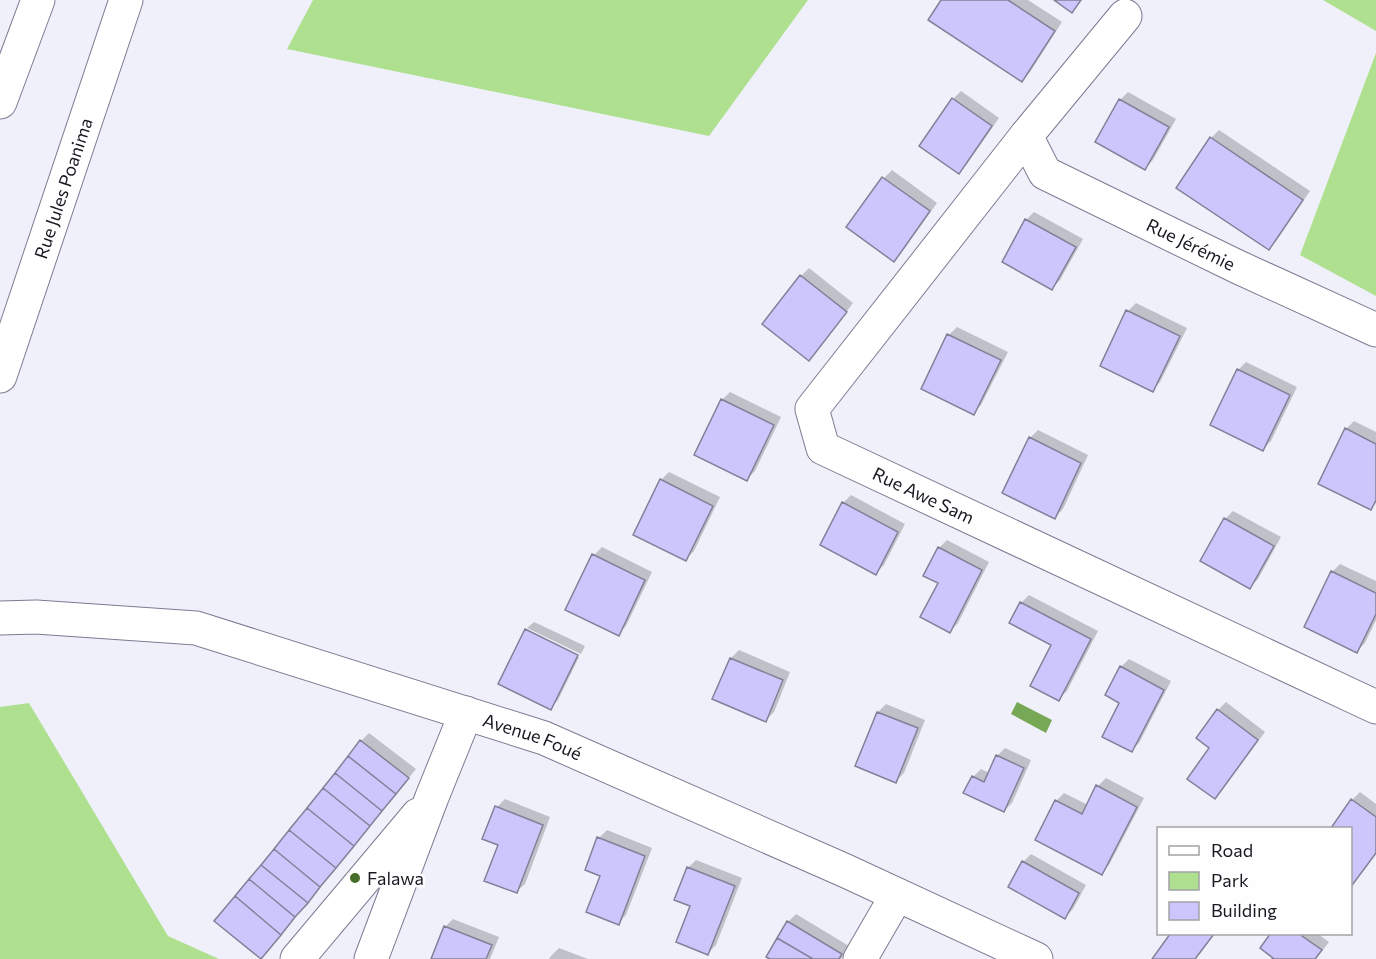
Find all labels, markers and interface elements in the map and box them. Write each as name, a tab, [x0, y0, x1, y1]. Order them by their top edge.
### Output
street label: Rue Jules Poanima	[29, 115, 97, 262]
street label: Rue Jérémie	[1143, 213, 1239, 275]
street label: Rue Awe Sam	[869, 462, 978, 528]
street label: Avenue Foué	[480, 708, 586, 764]
legend	[1157, 827, 1352, 935]
text: Road	[1211, 839, 1253, 861]
place label: Falawa	[367, 867, 424, 889]
text: Park	[1211, 869, 1249, 891]
marker: Falawa	[348, 871, 362, 885]
text: Building	[1211, 899, 1277, 921]

